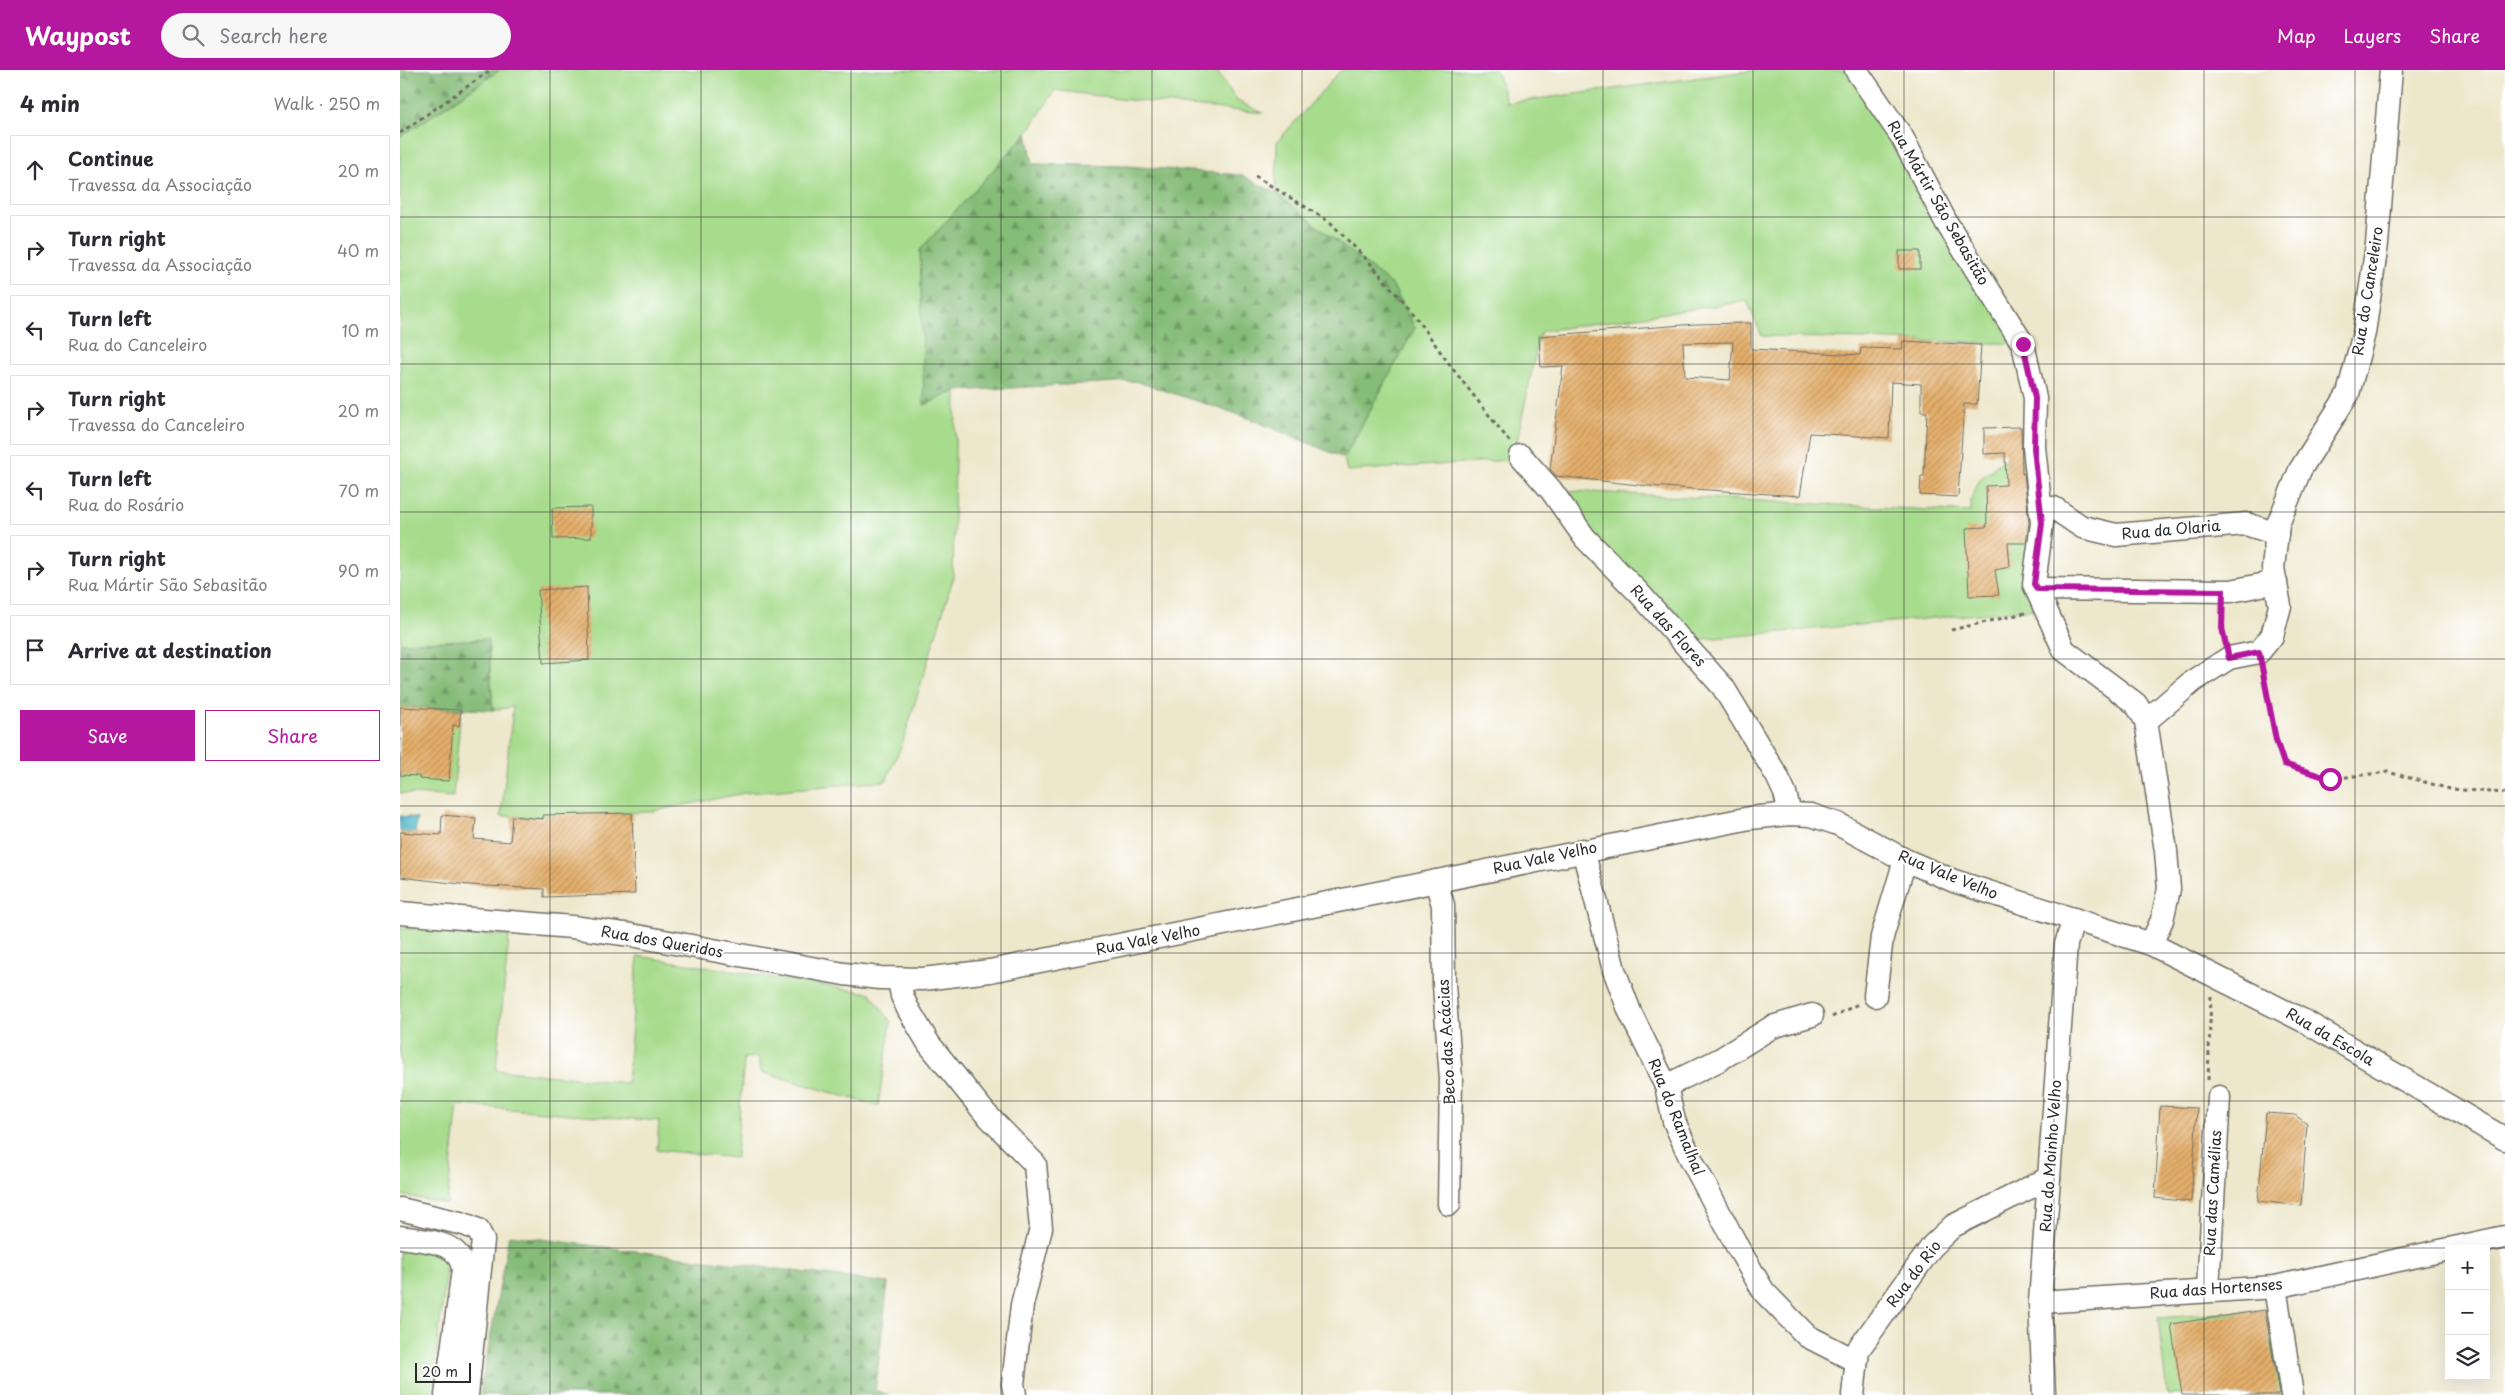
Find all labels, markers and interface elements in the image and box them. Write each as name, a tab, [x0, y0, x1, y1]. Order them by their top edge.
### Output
search box	[161, 13, 511, 58]
text: Waypost	[25, 17, 131, 53]
icon: search	[179, 21, 207, 49]
text: Search here	[219, 21, 328, 49]
text: Map	[2277, 22, 2316, 49]
text: Layers	[2344, 22, 2401, 49]
text: Share	[2429, 22, 2480, 49]
text: 4 min	[20, 87, 80, 119]
text: Walk · 250 m	[274, 91, 380, 115]
street label: Rua Mártir São Sebasitão	[1883, 116, 1996, 289]
text: Continue	[68, 144, 154, 172]
icon: ahead	[21, 156, 49, 184]
text: 20 m	[338, 158, 379, 182]
text: Travessa da Associação	[68, 172, 252, 196]
text: Turn right	[68, 224, 166, 252]
street label: Rua do Canceleiro	[2345, 225, 2388, 357]
icon: right	[21, 236, 49, 264]
text: 40 m	[337, 238, 379, 262]
text: Travessa da Associação	[68, 252, 252, 276]
text: Turn left	[68, 304, 152, 332]
icon: left	[21, 316, 49, 344]
text: 10 m	[342, 318, 379, 342]
text: Rua do Canceleiro	[68, 332, 207, 356]
route end	[2012, 333, 2035, 356]
text: Turn right	[68, 384, 166, 412]
icon: right	[21, 396, 49, 424]
text: 20 m	[338, 398, 379, 422]
text: Travessa do Canceleiro	[68, 412, 245, 436]
text: Turn left	[68, 464, 152, 492]
icon: left	[21, 476, 49, 504]
text: 70 m	[339, 478, 379, 502]
text: Rua do Rosário	[68, 492, 184, 516]
street label: Rua da Olaria	[2121, 513, 2222, 544]
text: Turn right	[68, 544, 166, 572]
icon: right	[21, 556, 49, 584]
text: 90 m	[338, 558, 379, 582]
text: Rua Mártir São Sebasitão	[68, 572, 267, 596]
street label: Rua das Flores	[1626, 579, 1712, 671]
icon: arrive	[21, 636, 49, 664]
text: Arrive at destination	[68, 636, 272, 664]
button: Save	[20, 710, 195, 761]
button: Share	[205, 710, 380, 761]
route start	[2319, 768, 2342, 791]
street label: Rua Vale Velho	[1491, 834, 1599, 879]
street label: Rua Vale Velho	[1895, 843, 2002, 904]
street label: Rua Vale Velho	[1094, 917, 1202, 960]
street label: Rua dos Queridos	[599, 918, 725, 963]
street label: Beco das Acácias	[1431, 978, 1460, 1106]
street label: Rua da Escola	[2282, 1001, 2380, 1071]
street label: Rua do Ramalhal	[1643, 1055, 1711, 1178]
street label: Rua do Moinho Velho	[2033, 1079, 2066, 1233]
street label: Rua das Camélias	[2197, 1129, 2226, 1256]
street label: Rua do Rio	[1880, 1235, 1946, 1311]
map controls	[2445, 1245, 2490, 1380]
button: +	[2445, 1245, 2490, 1290]
street label: Rua das Hortenses	[2149, 1271, 2283, 1304]
button: −	[2445, 1290, 2490, 1335]
button: layers	[2445, 1335, 2490, 1380]
scale bar	[415, 1360, 471, 1383]
text: 20 m	[422, 1361, 458, 1382]

